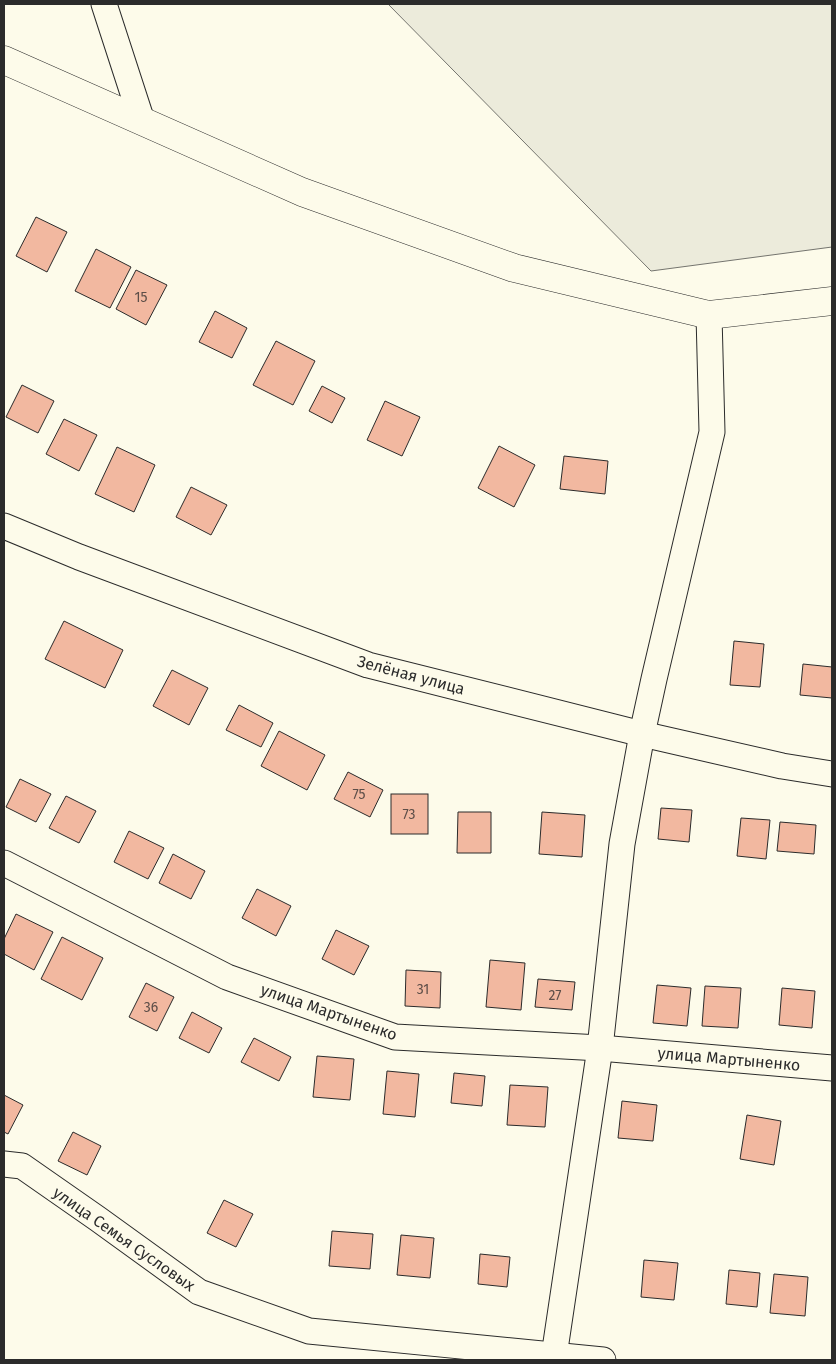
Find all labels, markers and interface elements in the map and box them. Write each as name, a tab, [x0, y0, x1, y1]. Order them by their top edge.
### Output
house number: 15	[134, 289, 148, 306]
street label: Зелёная улица	[355, 652, 467, 698]
house number: 75	[352, 786, 366, 803]
house number: 73	[402, 806, 416, 823]
street label: улица Мартыненко	[258, 980, 400, 1044]
house number: 31	[417, 981, 429, 998]
house number: 27	[548, 987, 562, 1004]
house number: 36	[144, 999, 158, 1016]
street label: улица Мартыненко	[657, 1043, 801, 1075]
street label: улица Семья Сусловых	[49, 1183, 199, 1295]

